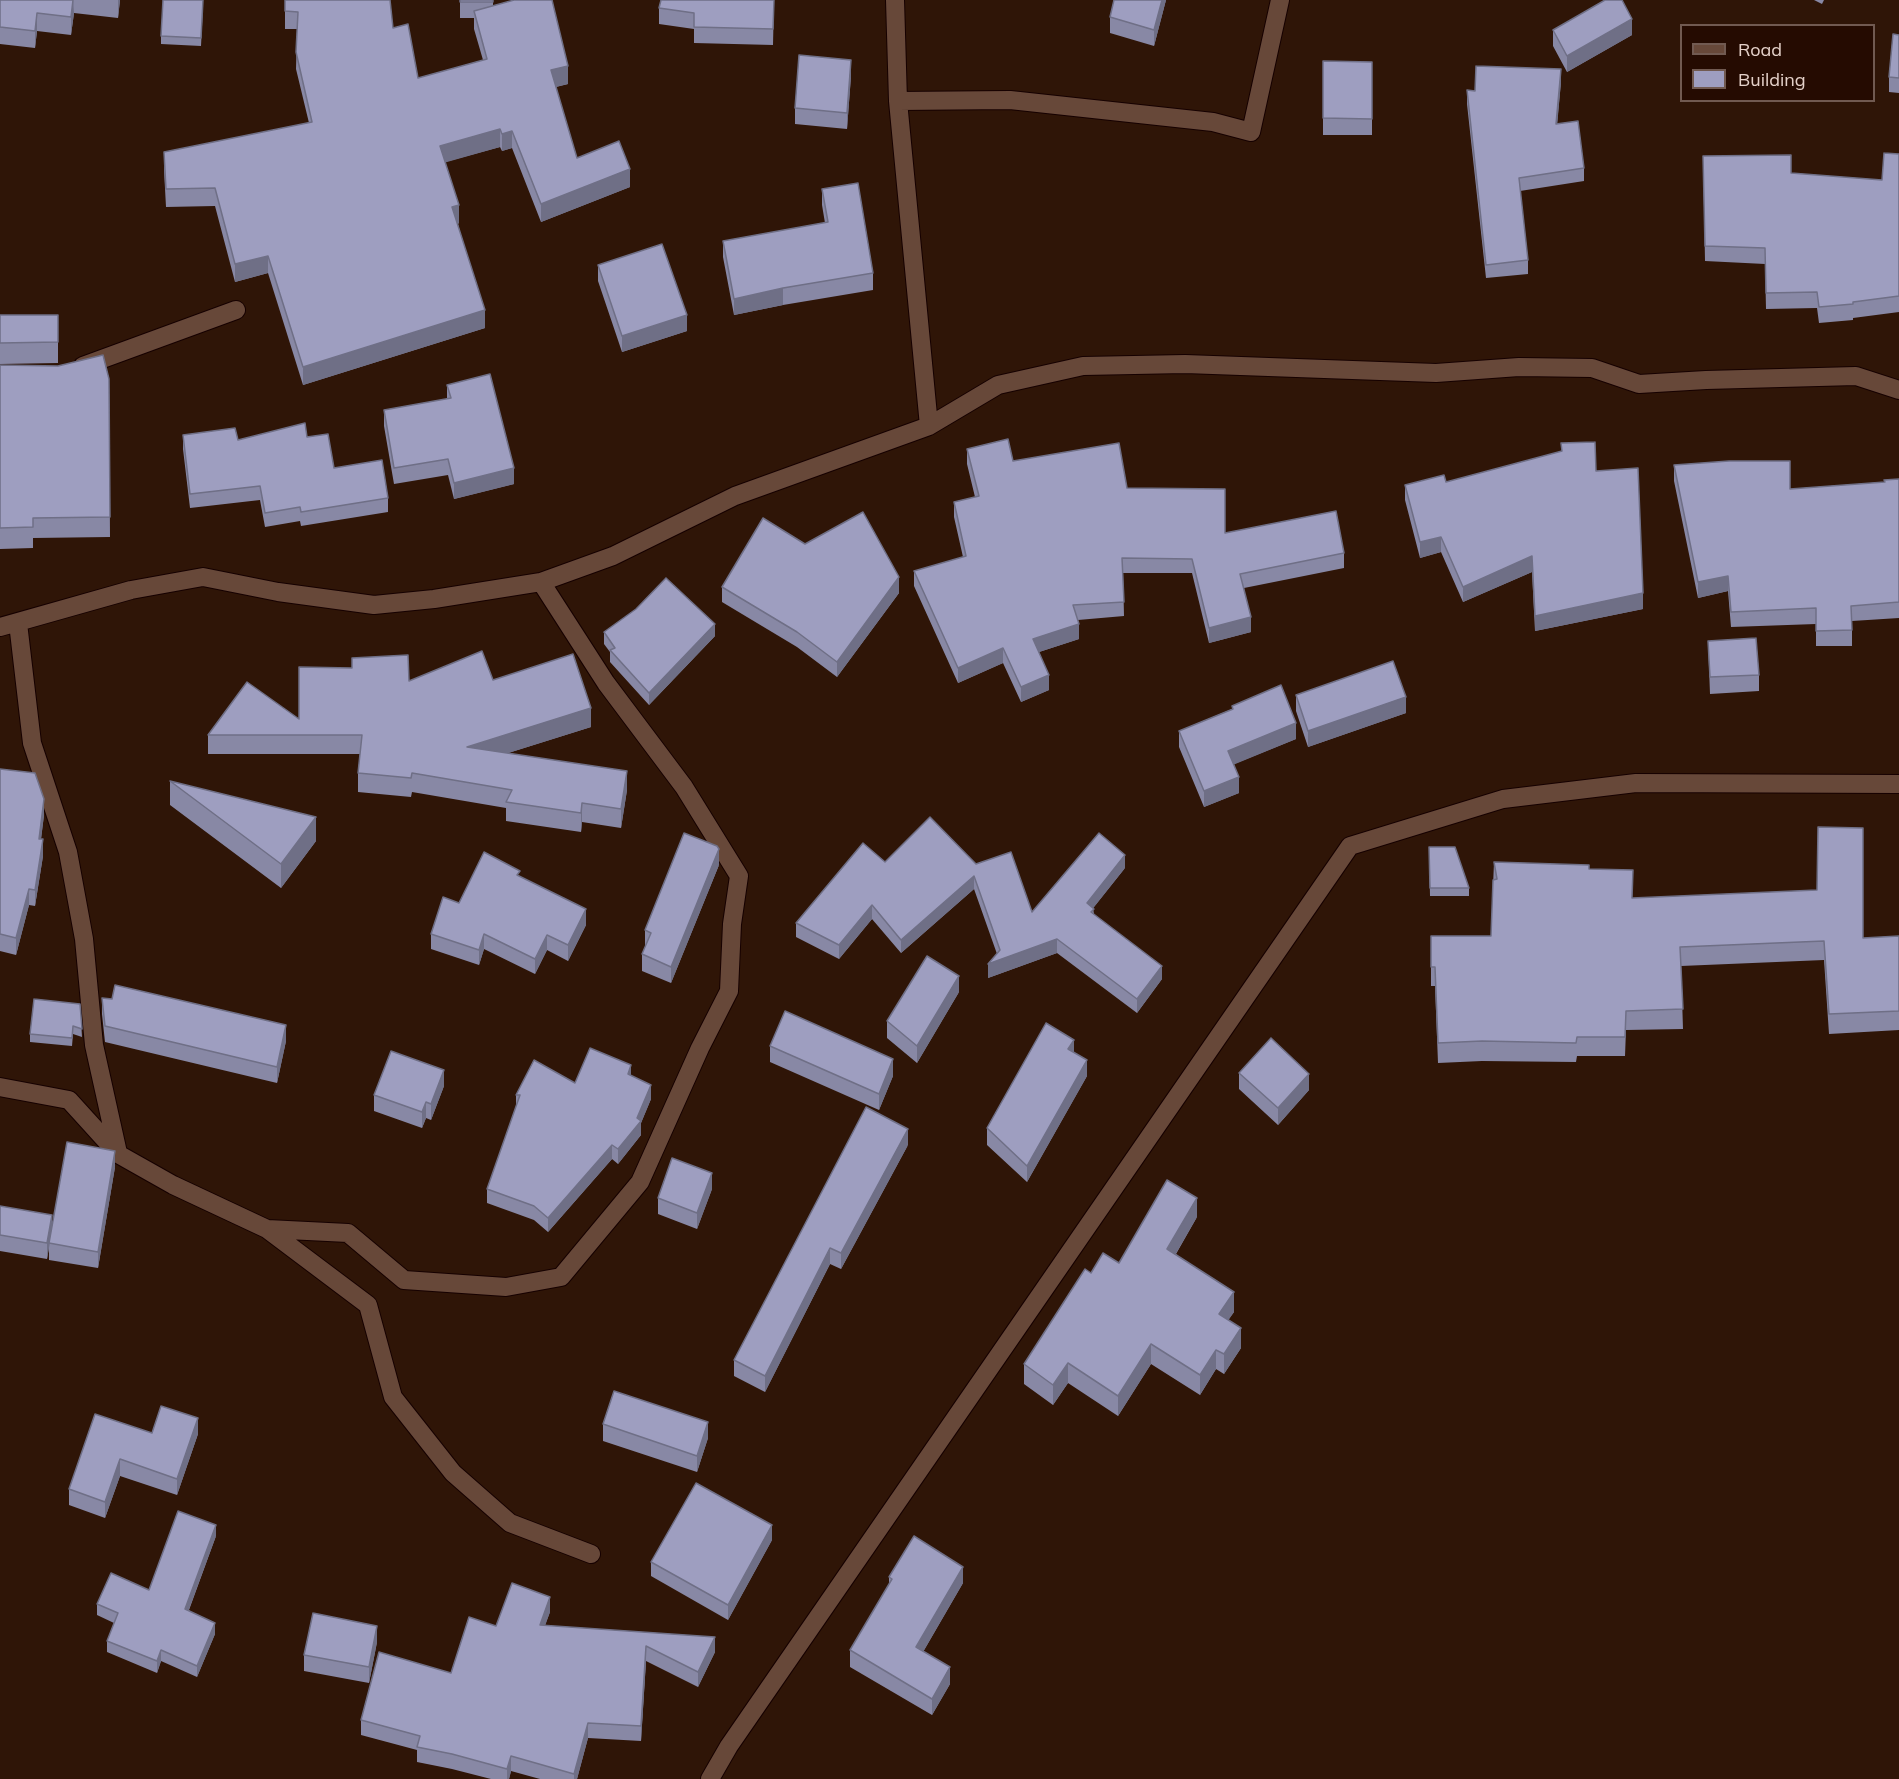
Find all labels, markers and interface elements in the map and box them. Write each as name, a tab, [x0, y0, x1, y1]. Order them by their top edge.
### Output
legend	[1680, 24, 1875, 102]
text: Road	[1738, 38, 1782, 61]
text: Building	[1738, 68, 1806, 91]

